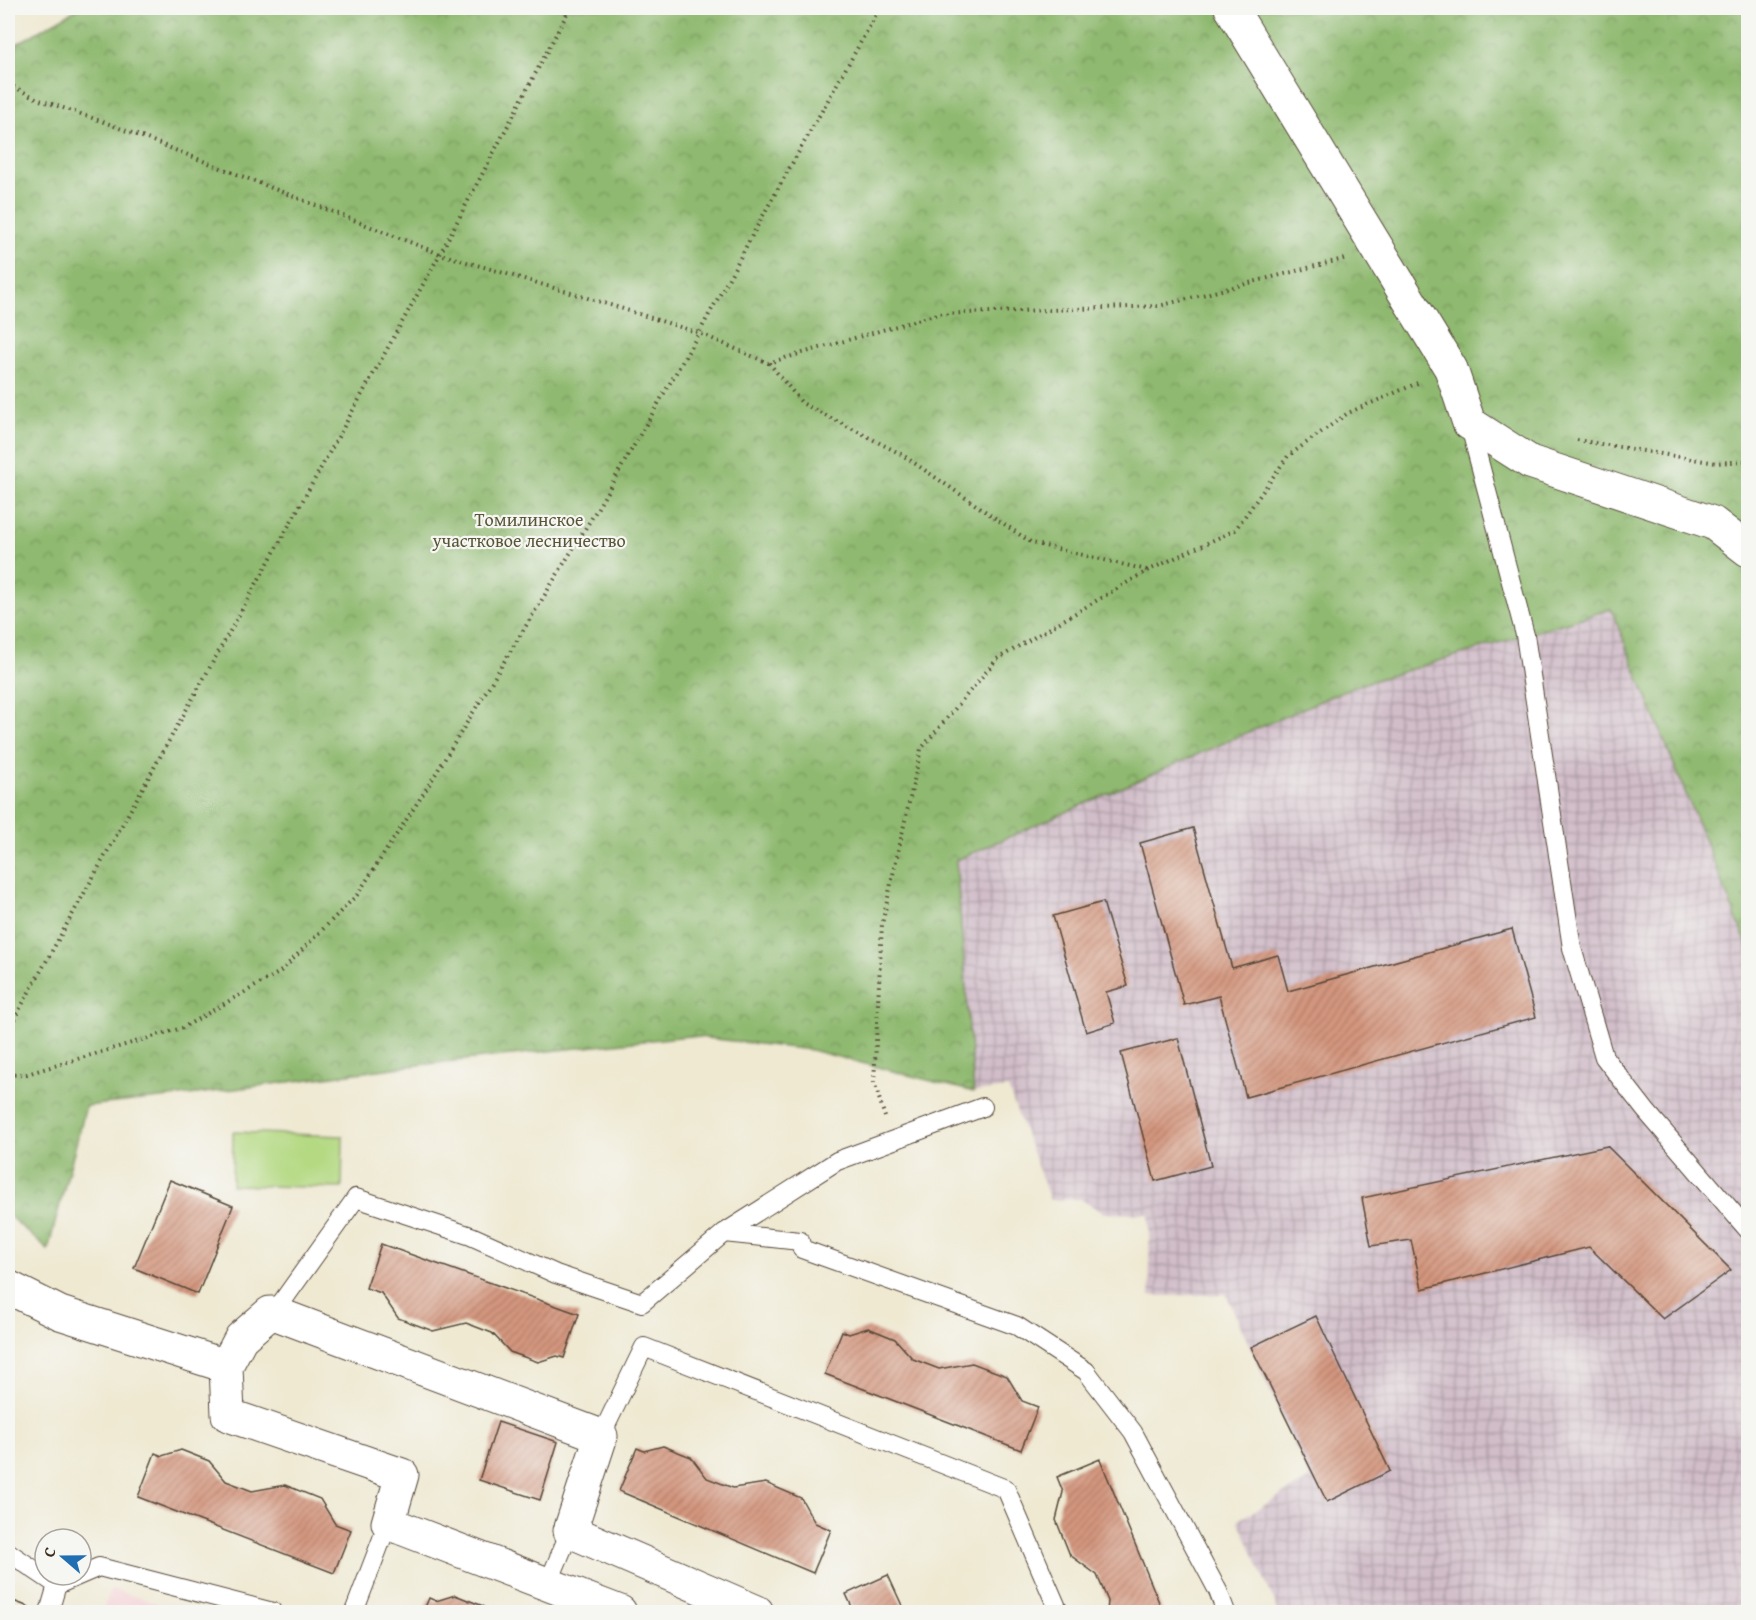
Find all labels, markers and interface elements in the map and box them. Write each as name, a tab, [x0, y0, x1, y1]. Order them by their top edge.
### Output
park label: Томилинское участковое лесничество	[431, 506, 626, 554]
north arrow	[33, 1527, 93, 1587]
text: С	[36, 1544, 62, 1560]

